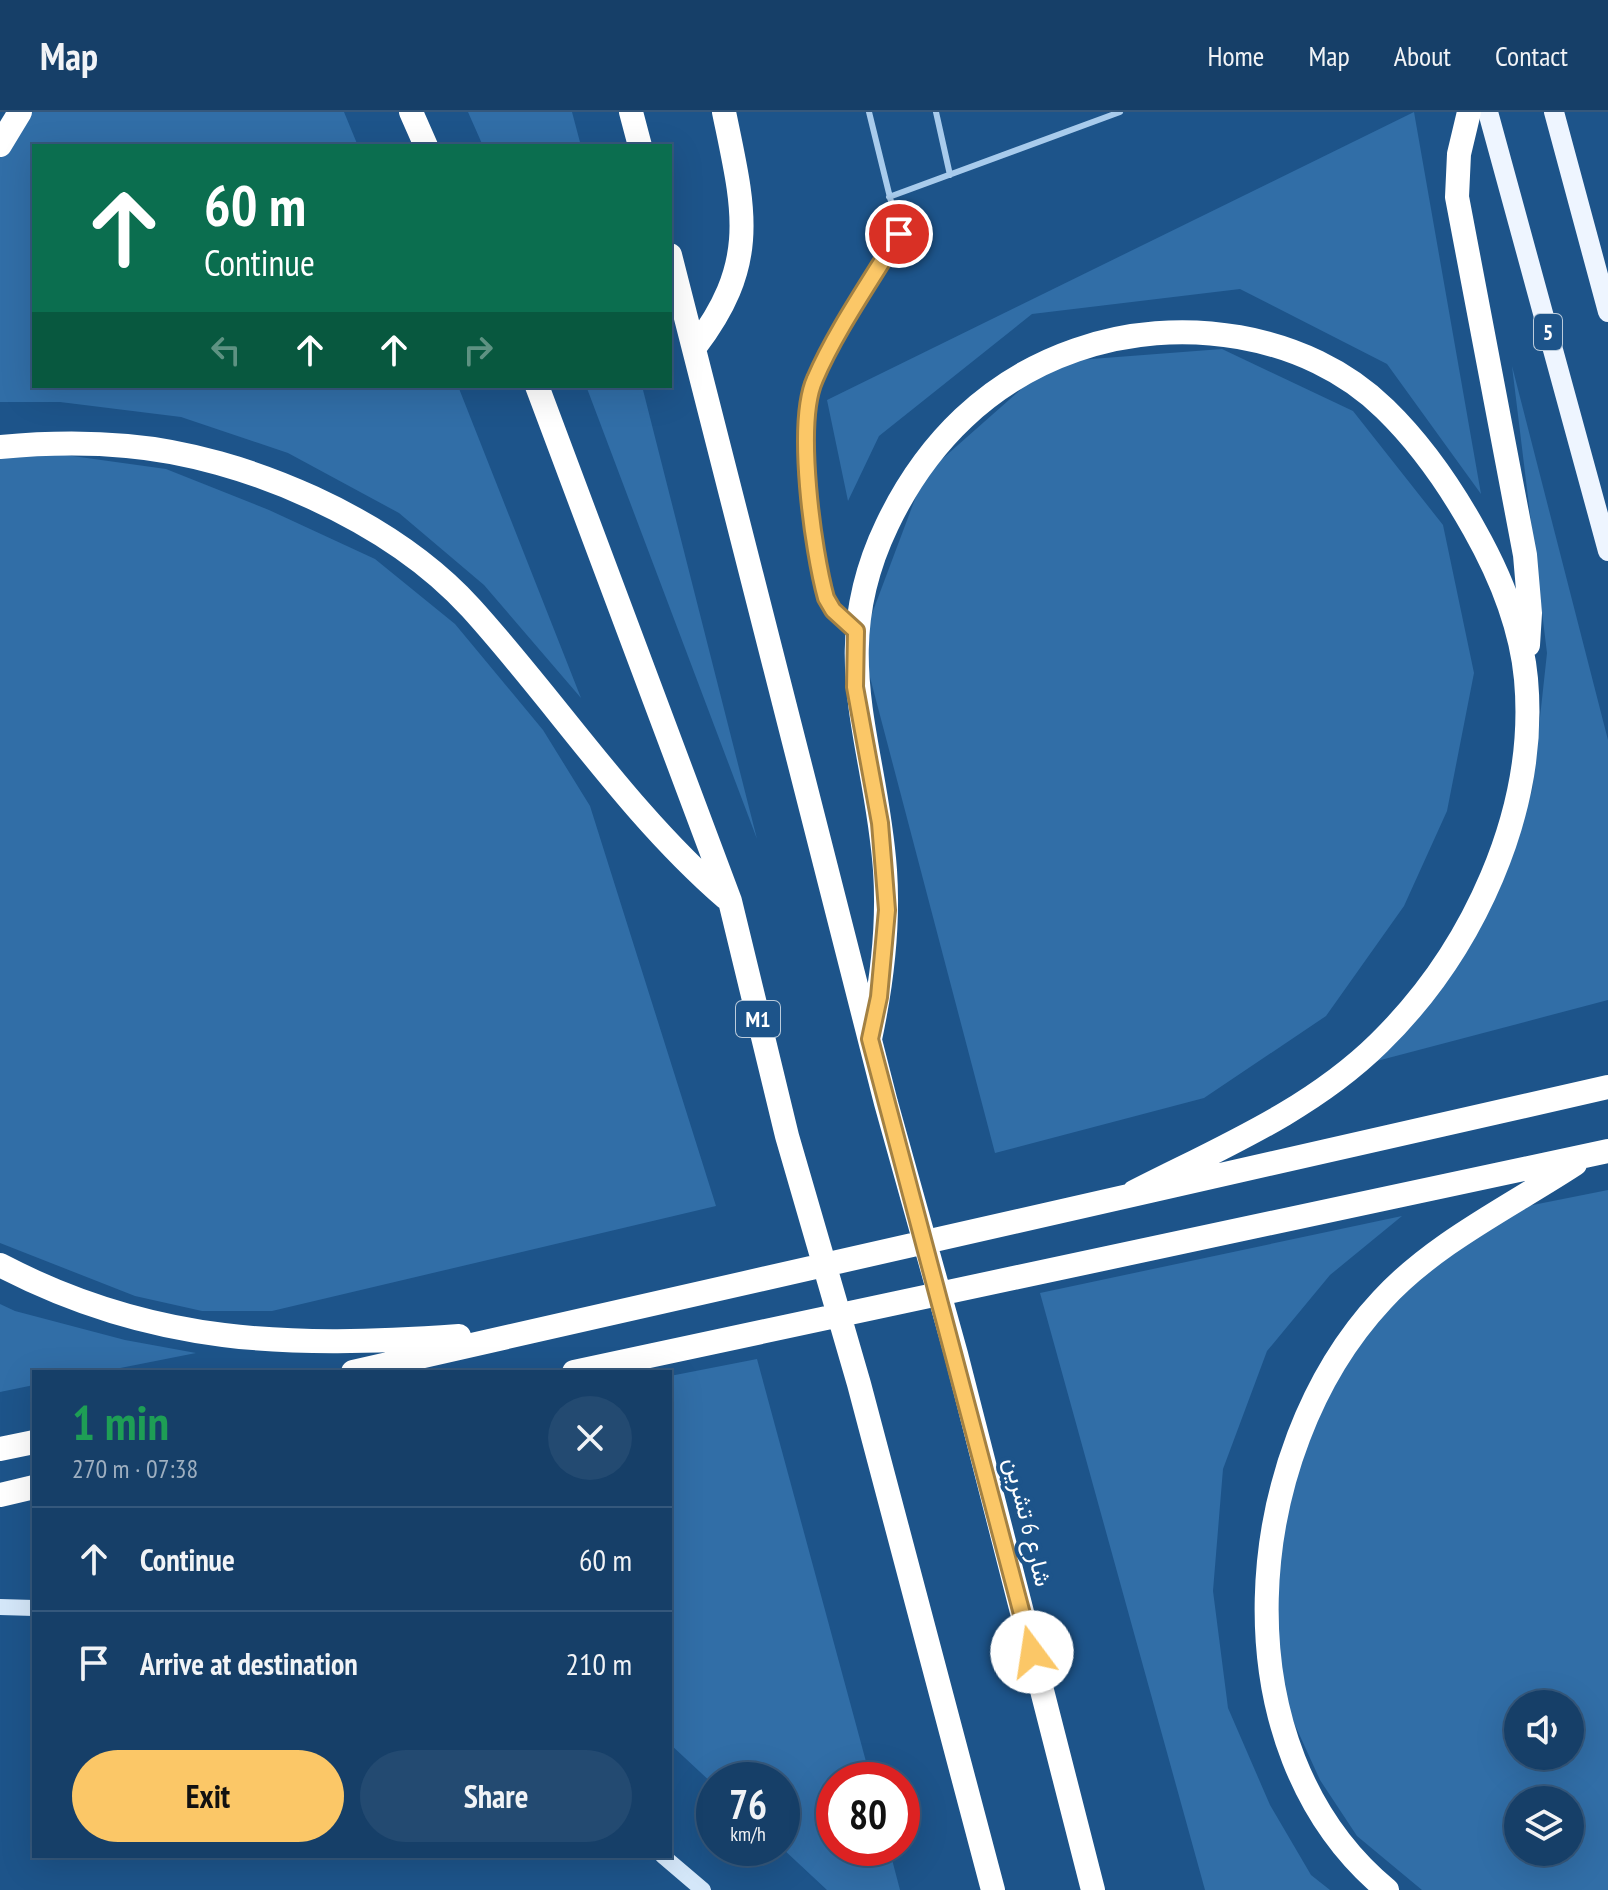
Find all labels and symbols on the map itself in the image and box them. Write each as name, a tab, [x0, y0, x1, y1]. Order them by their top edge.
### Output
pin	[865, 200, 933, 268]
road number: 5	[1534, 314, 1562, 350]
road number: M1	[736, 1001, 780, 1037]
street label: شارع 6 تشرين	[997, 1454, 1059, 1590]
position arrow	[990, 1610, 1074, 1694]
speed limit sign: 80	[816, 1762, 920, 1866]

